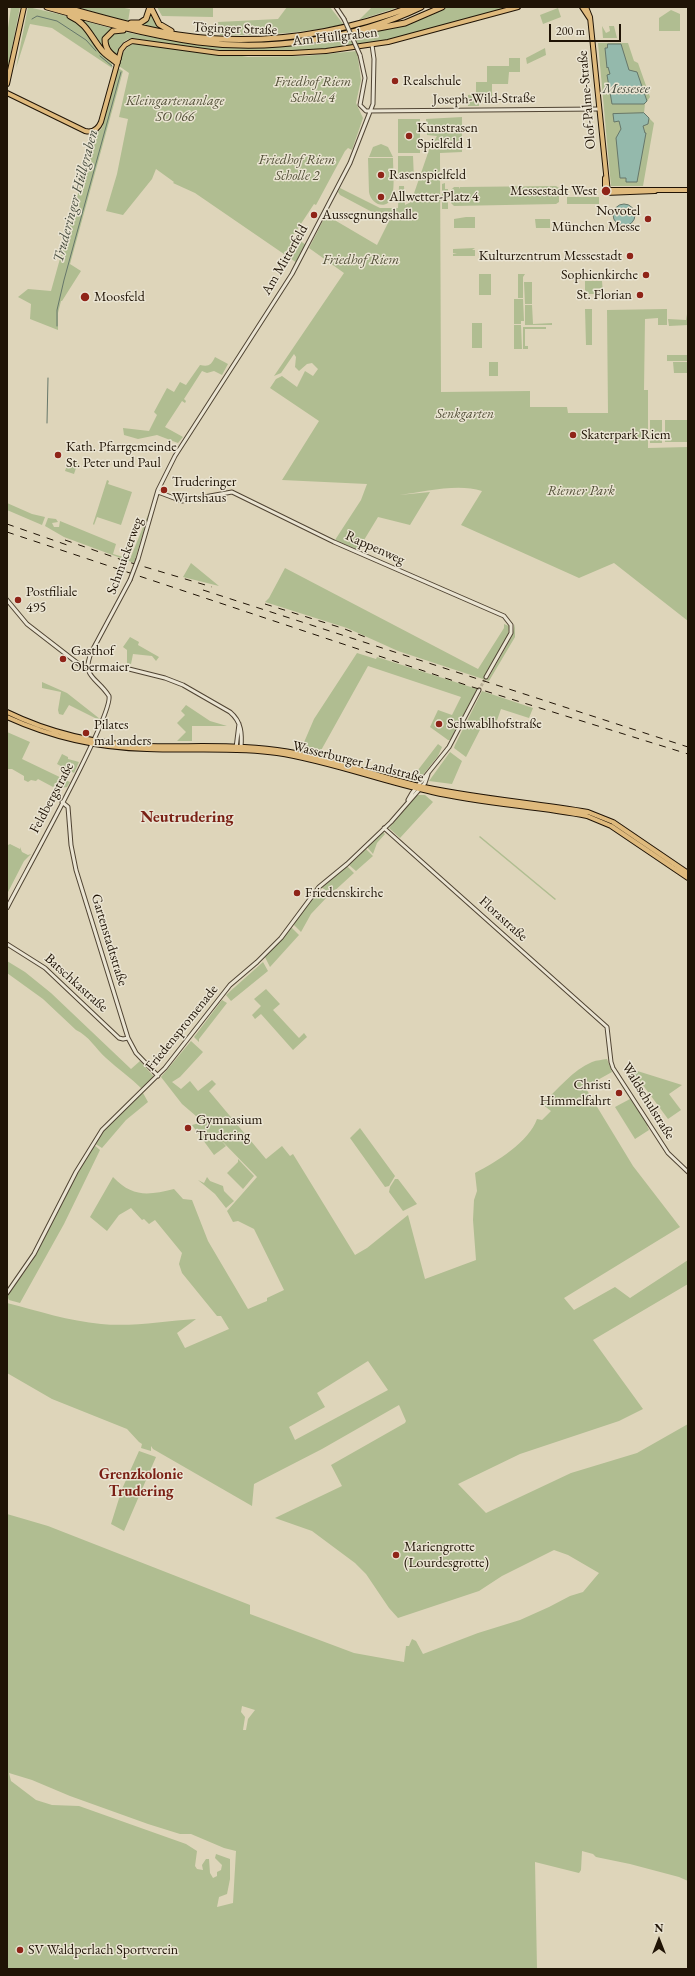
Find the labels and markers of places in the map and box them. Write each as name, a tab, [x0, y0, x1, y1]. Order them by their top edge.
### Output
place label: Realschule	[403, 73, 461, 89]
marker: Realschule	[390, 76, 400, 86]
place label: Kunstrasen Spielfeld 1	[417, 120, 478, 152]
marker: Kunstrasen Spielfeld 1	[404, 131, 414, 141]
place label: Rasenspielfeld	[389, 167, 466, 183]
marker: Rasenspielfeld	[376, 170, 386, 180]
place label: Messestadt West	[510, 183, 597, 199]
marker: Messestadt West	[600, 185, 612, 197]
place label: Allwetter-Platz 4	[389, 189, 479, 205]
marker: Allwetter-Platz 4	[376, 192, 386, 202]
place label: Novotel München Messe	[552, 203, 640, 236]
place label: Aussegnungshalle	[322, 207, 417, 223]
marker: Aussegnungshalle	[309, 210, 319, 220]
marker: Novotel München Messe	[643, 214, 653, 224]
place label: Kulturzentrum Messestadt	[479, 248, 622, 264]
marker: Kulturzentrum Messestadt	[625, 251, 635, 261]
place label: Sophienkirche	[561, 267, 638, 283]
marker: Sophienkirche	[641, 270, 651, 280]
place label: St. Florian	[577, 287, 632, 303]
place label: Moosfeld	[94, 289, 145, 305]
marker: St. Florian	[635, 290, 645, 300]
marker: Moosfeld	[79, 291, 91, 303]
place label: Skaterpark Riem	[581, 427, 671, 443]
marker: Skaterpark Riem	[568, 430, 578, 440]
place label: Kath. Pfarrgemeinde St. Peter und Paul	[66, 439, 177, 472]
marker: Kath. Pfarrgemeinde St. Peter und Paul	[53, 450, 63, 460]
place label: Truderinger Wirtshaus	[172, 474, 236, 506]
marker: Truderinger Wirtshaus	[159, 485, 169, 495]
place label: Postfiliale 495	[26, 584, 77, 616]
marker: Postfiliale 495	[13, 595, 23, 605]
place label: Gasthof Obermaier	[71, 643, 129, 676]
marker: Gasthof Obermaier	[58, 654, 68, 664]
place label: Schwablhofstraße	[447, 716, 542, 732]
place label: Pilates mal anders	[94, 717, 151, 750]
marker: Schwablhofstraße	[434, 719, 444, 729]
marker: Pilates mal anders	[81, 728, 91, 738]
place label: Friedenskirche	[305, 885, 383, 901]
marker: Friedenskirche	[292, 888, 302, 898]
place label: Christi Himmelfahrt	[540, 1077, 611, 1110]
marker: Christi Himmelfahrt	[614, 1088, 624, 1098]
place label: Gymnasium Trudering	[196, 1112, 262, 1144]
marker: Gymnasium Trudering	[183, 1123, 193, 1133]
place label: Mariengrotte (Lourdesgrotte)	[404, 1539, 489, 1572]
marker: Mariengrotte (Lourdesgrotte)	[391, 1550, 401, 1560]
place label: SV Waldperlach Sportverein	[28, 1942, 178, 1958]
marker: SV Waldperlach Sportverein	[15, 1945, 25, 1955]

